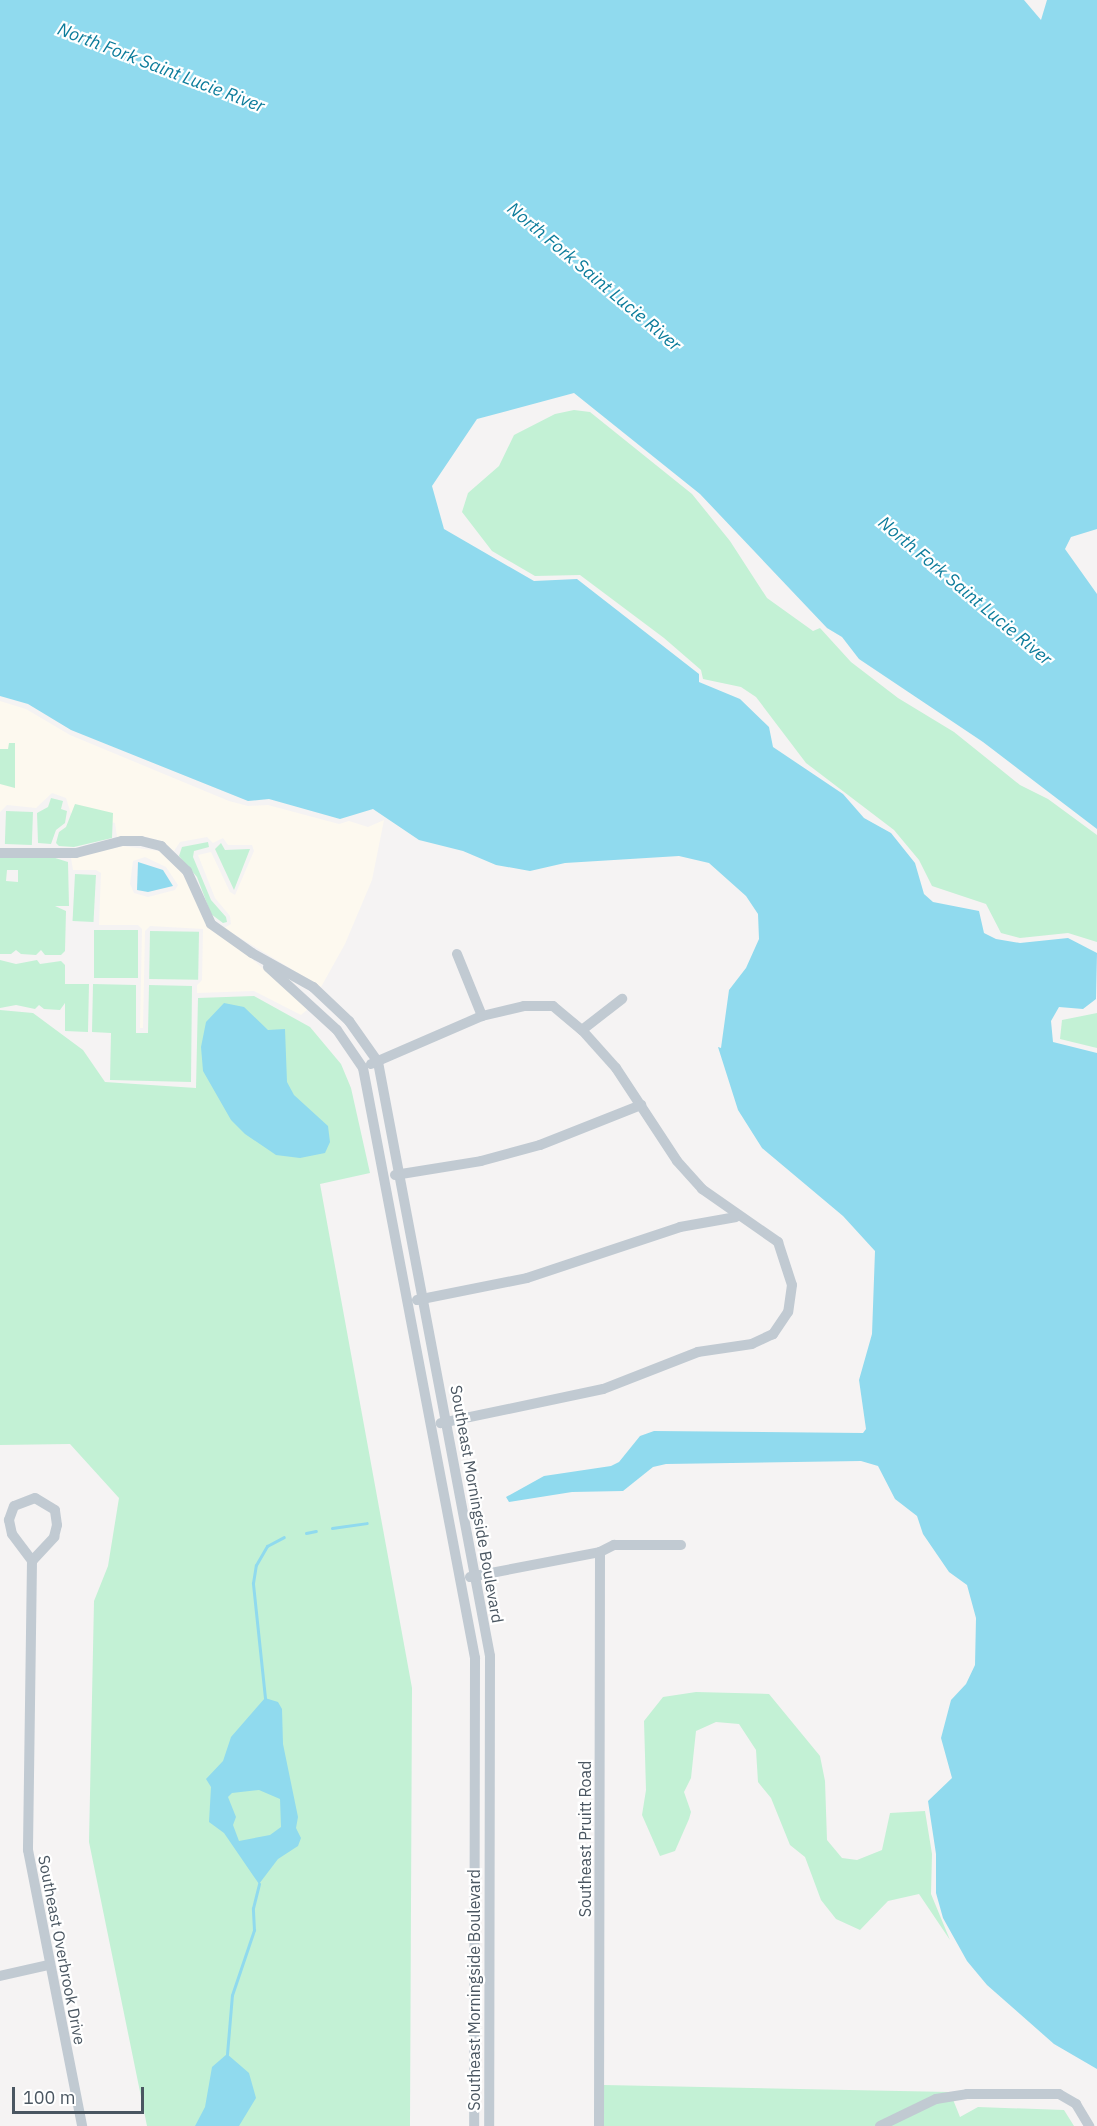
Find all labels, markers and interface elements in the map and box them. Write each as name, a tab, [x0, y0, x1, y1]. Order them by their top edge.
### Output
water label: North Fork Saint Lucie River	[54, 18, 268, 118]
water label: North Fork Saint Lucie River	[503, 198, 685, 356]
water label: North Fork Saint Lucie River	[874, 512, 1056, 670]
street label: Southeast Morningside Boulevard	[447, 1383, 507, 1625]
street label: Southeast Pruitt Road	[575, 1761, 595, 1917]
street label: Southeast Overbrook Drive	[34, 1854, 90, 2046]
street label: Southeast Morningside Boulevard	[464, 1869, 484, 2111]
scale bar	[15, 2075, 147, 2113]
text: 100 m	[23, 2086, 75, 2109]

